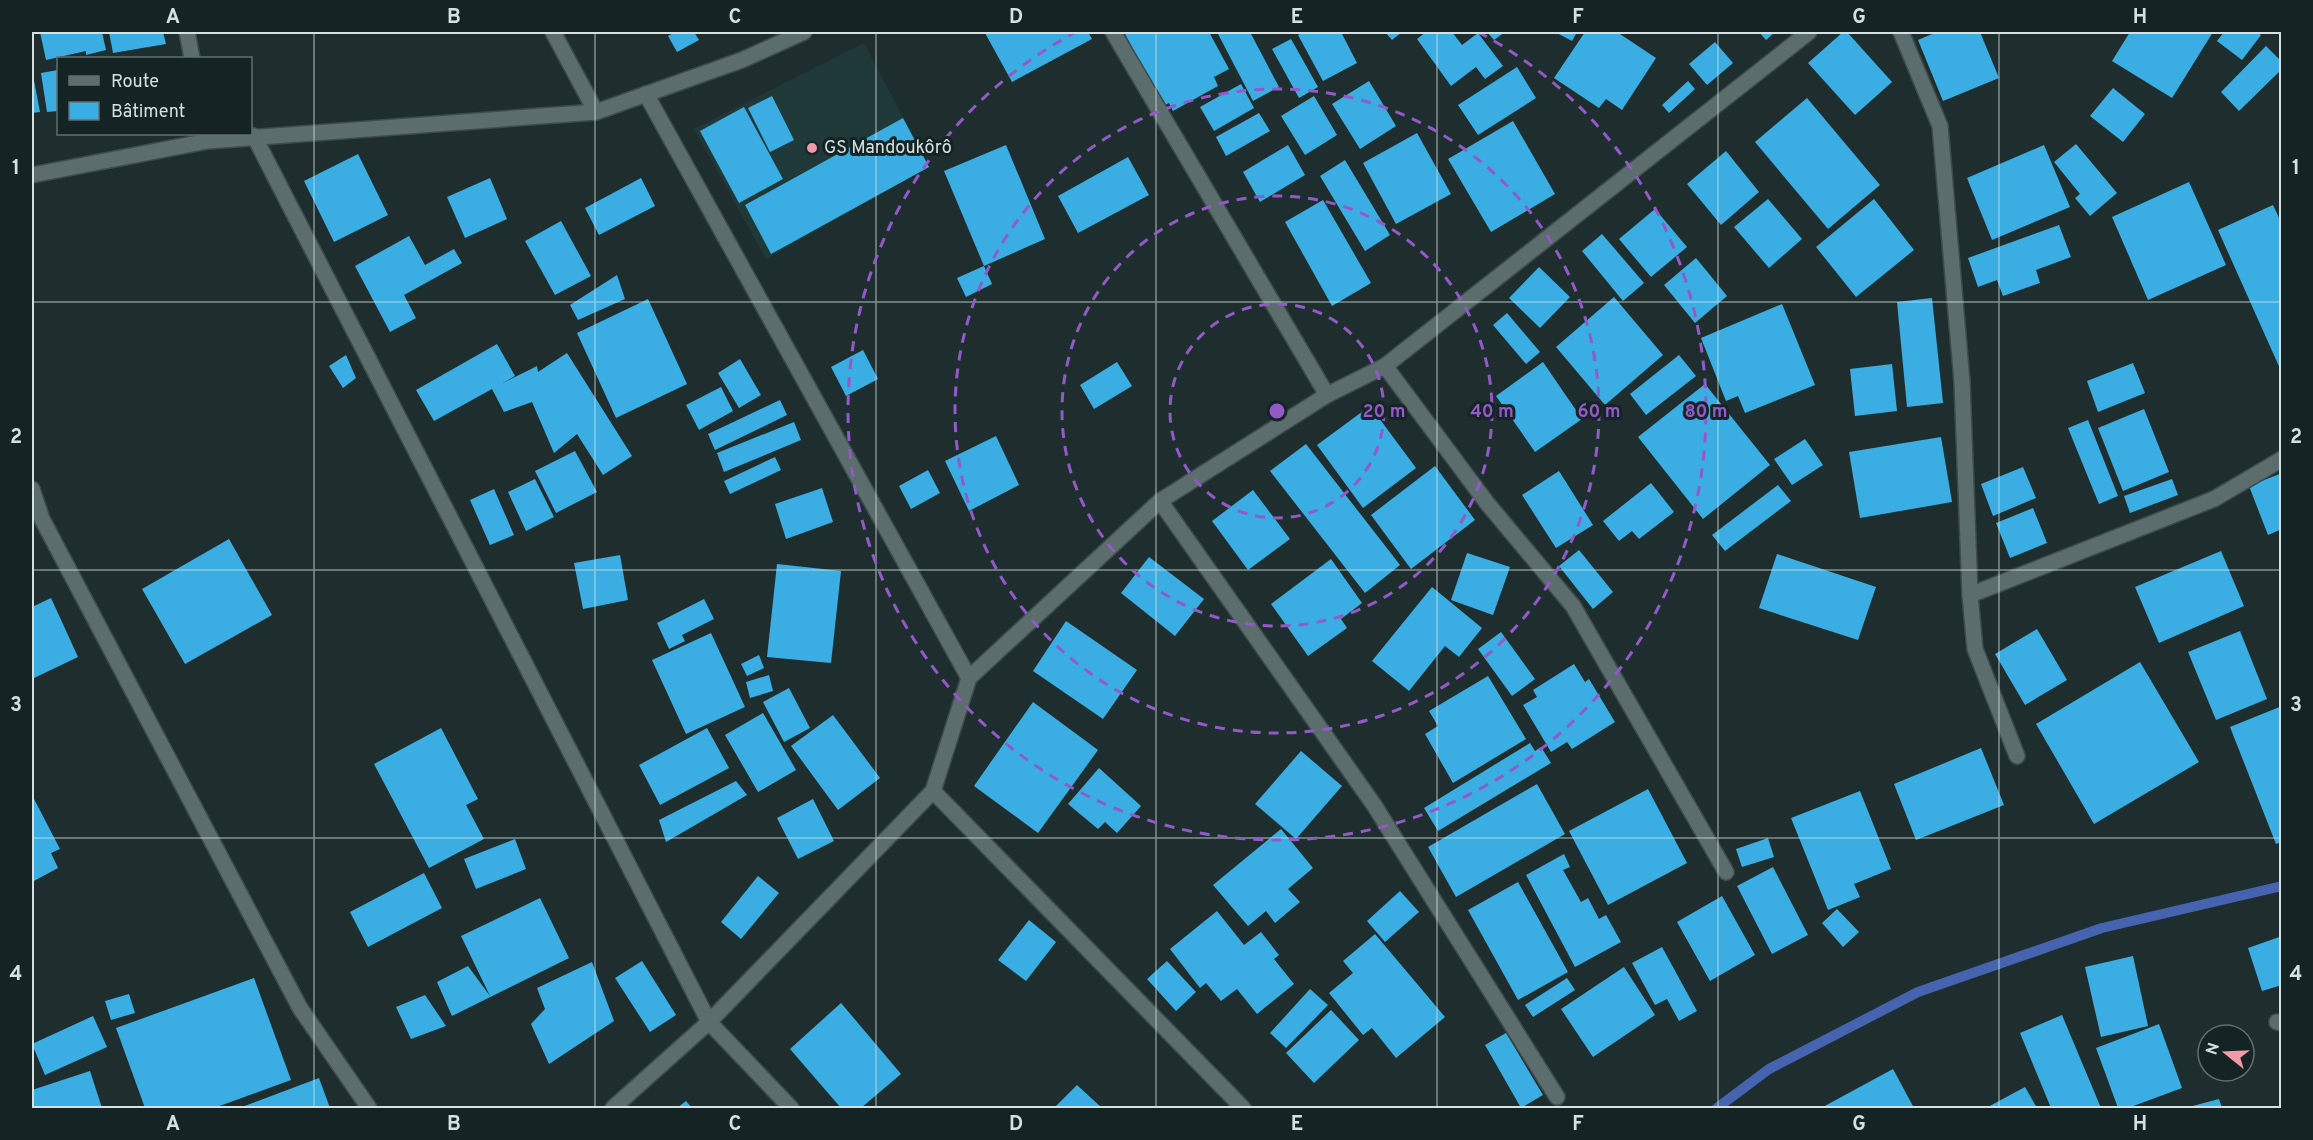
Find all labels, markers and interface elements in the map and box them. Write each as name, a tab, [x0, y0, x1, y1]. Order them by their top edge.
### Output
text: A	[166, 5, 180, 31]
text: B	[447, 5, 461, 31]
text: C	[729, 5, 741, 31]
text: D	[1009, 5, 1023, 31]
text: E	[1291, 5, 1303, 31]
text: F	[1572, 5, 1584, 31]
text: G	[1852, 5, 1866, 31]
text: H	[2133, 5, 2147, 31]
legend	[57, 57, 252, 135]
text: Route	[111, 71, 159, 94]
text: Bâtiment	[111, 101, 185, 124]
place label: GS Mandoukôrô	[824, 137, 952, 160]
marker: GS Mandoukôrô	[805, 141, 819, 155]
text: 1	[12, 156, 20, 182]
text: 1	[2292, 156, 2300, 182]
centre of rings	[1267, 401, 1287, 421]
text: 20 m	[1362, 401, 1406, 424]
text: 40 m	[1470, 401, 1514, 424]
text: 60 m	[1577, 401, 1621, 424]
text: 80 m	[1684, 401, 1728, 424]
text: 2	[10, 425, 22, 451]
text: 2	[2290, 425, 2302, 451]
text: 3	[10, 693, 22, 719]
text: 3	[2290, 693, 2302, 719]
text: 4	[10, 962, 22, 988]
text: 4	[2290, 962, 2302, 988]
north arrow	[2196, 1023, 2256, 1083]
text: N	[2202, 1040, 2225, 1058]
text: A	[166, 1112, 180, 1138]
text: B	[447, 1112, 461, 1138]
text: C	[729, 1112, 741, 1138]
text: D	[1009, 1112, 1023, 1138]
text: E	[1291, 1112, 1303, 1138]
text: F	[1572, 1112, 1584, 1138]
text: G	[1852, 1112, 1866, 1138]
text: H	[2133, 1112, 2147, 1138]

